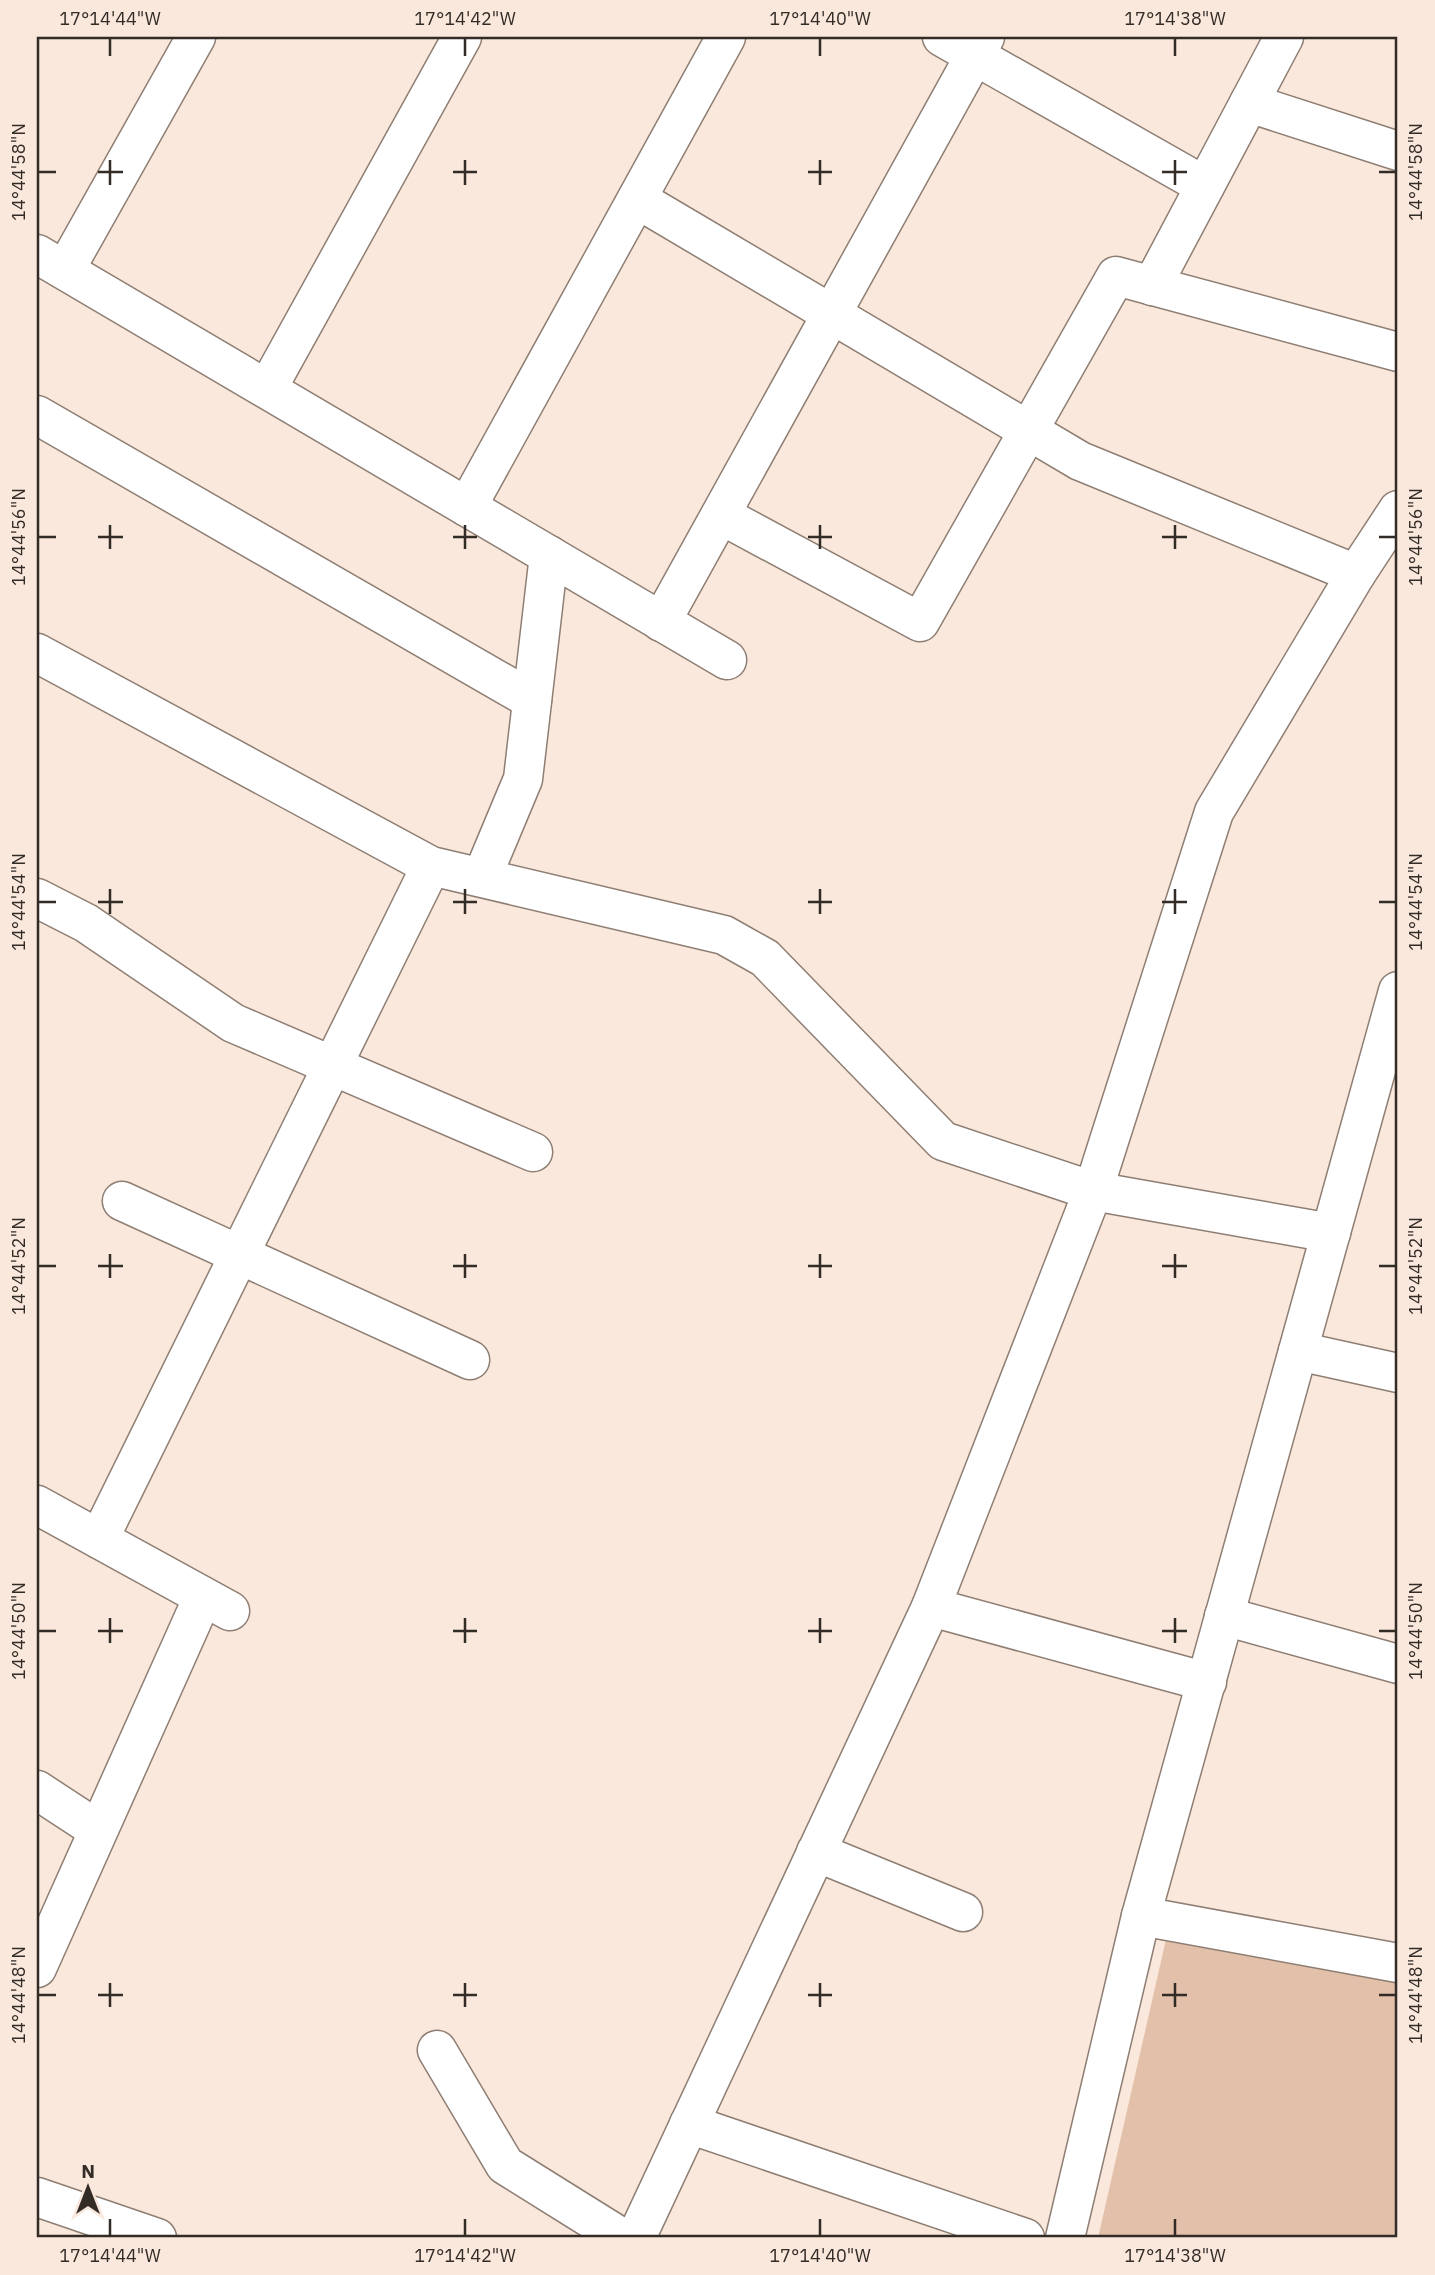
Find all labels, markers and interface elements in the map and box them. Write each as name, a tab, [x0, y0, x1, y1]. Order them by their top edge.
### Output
text: 17°14'44"W	[59, 7, 161, 30]
text: 17°14'42"W	[414, 7, 516, 30]
text: 17°14'40"W	[769, 7, 871, 30]
text: 17°14'38"W	[1124, 7, 1226, 30]
text: 14°44'58"N	[7, 123, 30, 221]
text: 14°44'58"N	[1404, 123, 1427, 221]
text: 14°44'56"N	[7, 488, 30, 586]
text: 14°44'56"N	[1404, 488, 1427, 586]
text: 14°44'54"N	[7, 853, 30, 951]
text: 14°44'54"N	[1404, 853, 1427, 951]
text: 14°44'52"N	[7, 1217, 30, 1315]
text: 14°44'52"N	[1404, 1217, 1427, 1315]
text: 14°44'50"N	[7, 1582, 30, 1680]
text: 14°44'50"N	[1404, 1582, 1427, 1680]
text: 14°44'48"N	[7, 1946, 30, 2044]
text: 14°44'48"N	[1404, 1946, 1427, 2044]
north arrow	[52, 2152, 122, 2222]
text: N	[81, 2159, 95, 2183]
text: 17°14'44"W	[59, 2244, 161, 2267]
text: 17°14'42"W	[414, 2244, 516, 2267]
text: 17°14'40"W	[769, 2244, 871, 2267]
text: 17°14'38"W	[1124, 2244, 1226, 2267]

